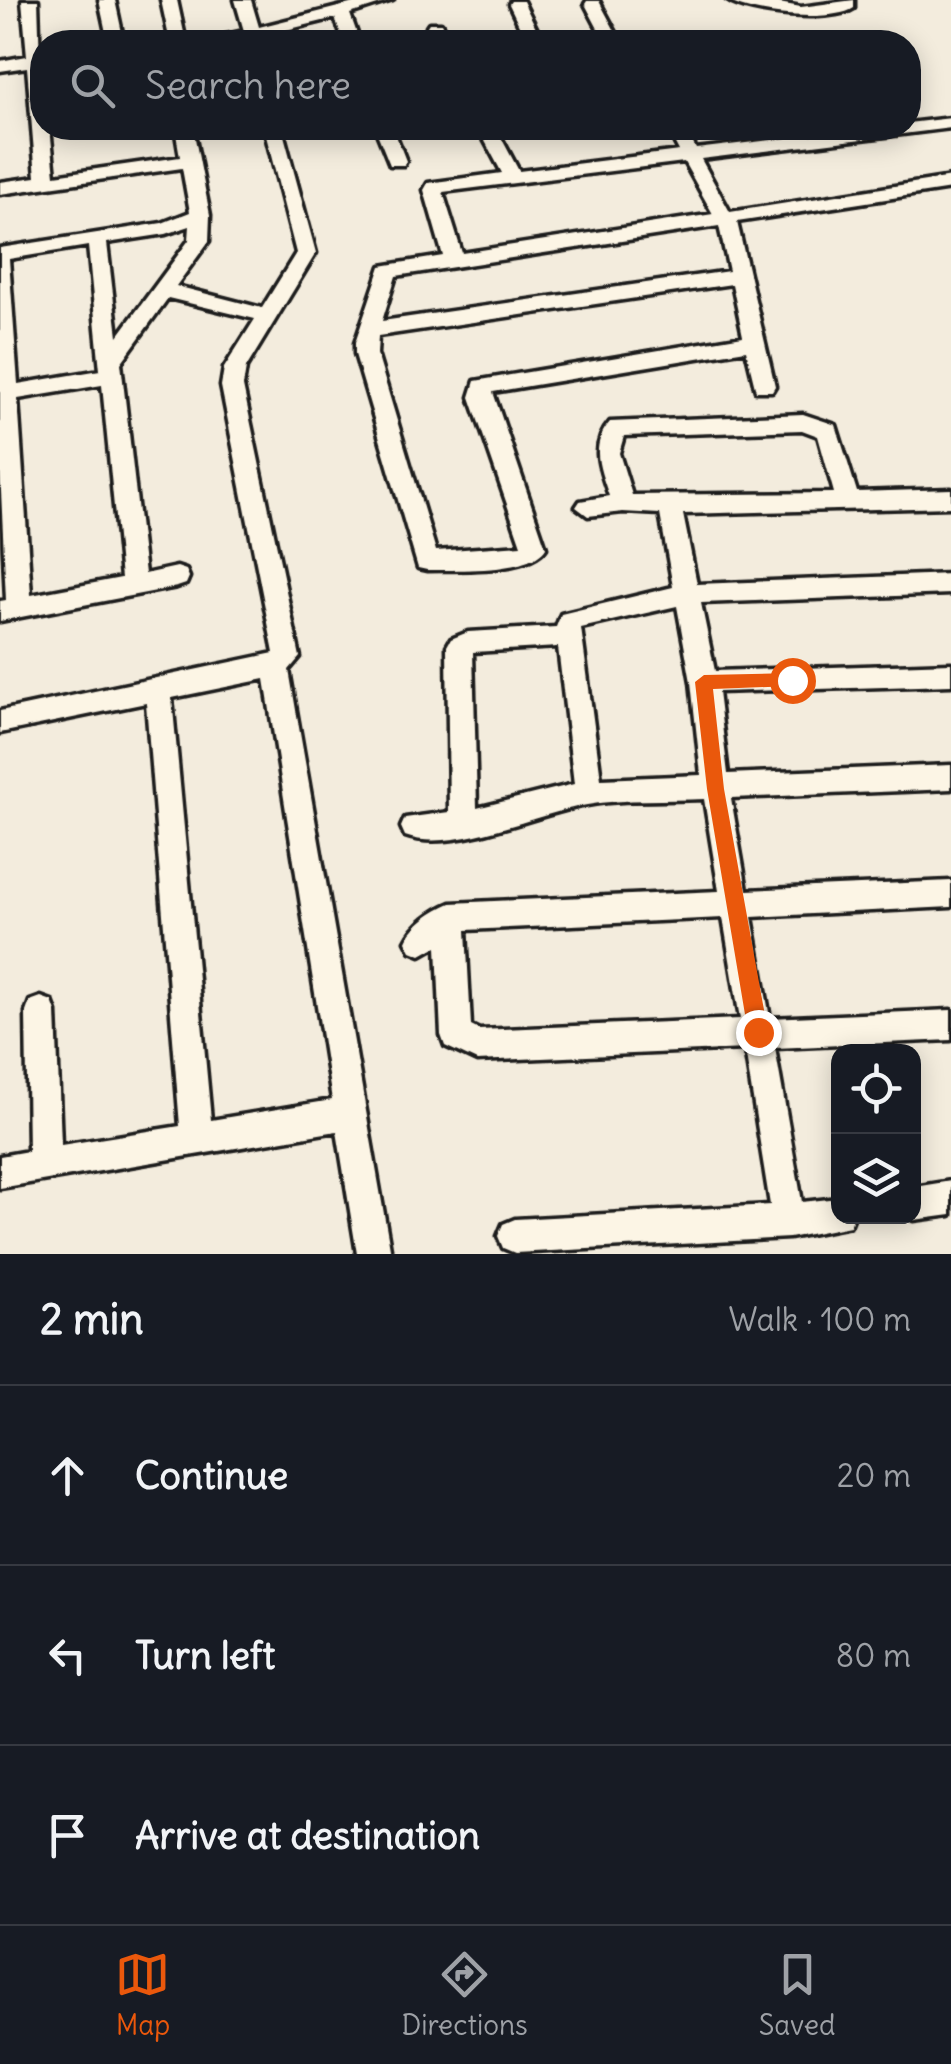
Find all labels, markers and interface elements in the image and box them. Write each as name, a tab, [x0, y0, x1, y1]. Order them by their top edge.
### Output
search box	[30, 30, 921, 140]
icon: search	[65, 58, 120, 113]
text: Search here	[145, 62, 351, 109]
route start	[770, 658, 816, 704]
route end	[736, 1010, 782, 1056]
map controls	[831, 1044, 921, 1224]
button: locate	[831, 1044, 921, 1134]
button: layers	[831, 1134, 921, 1224]
text: 2 min	[40, 1293, 144, 1345]
text: Walk · 100 m	[728, 1299, 911, 1340]
icon: ahead	[40, 1448, 95, 1503]
text: Continue	[135, 1452, 288, 1499]
text: 20 m	[837, 1455, 911, 1496]
icon: left	[40, 1628, 95, 1683]
text: Turn left	[135, 1632, 275, 1679]
text: 80 m	[836, 1635, 911, 1676]
icon: arrive	[40, 1808, 95, 1863]
text: Arrive at destination	[135, 1812, 480, 1859]
tab: Map	[115, 1947, 170, 2043]
tab: Directions	[401, 1947, 528, 2043]
tab: Saved	[759, 1947, 836, 2043]

